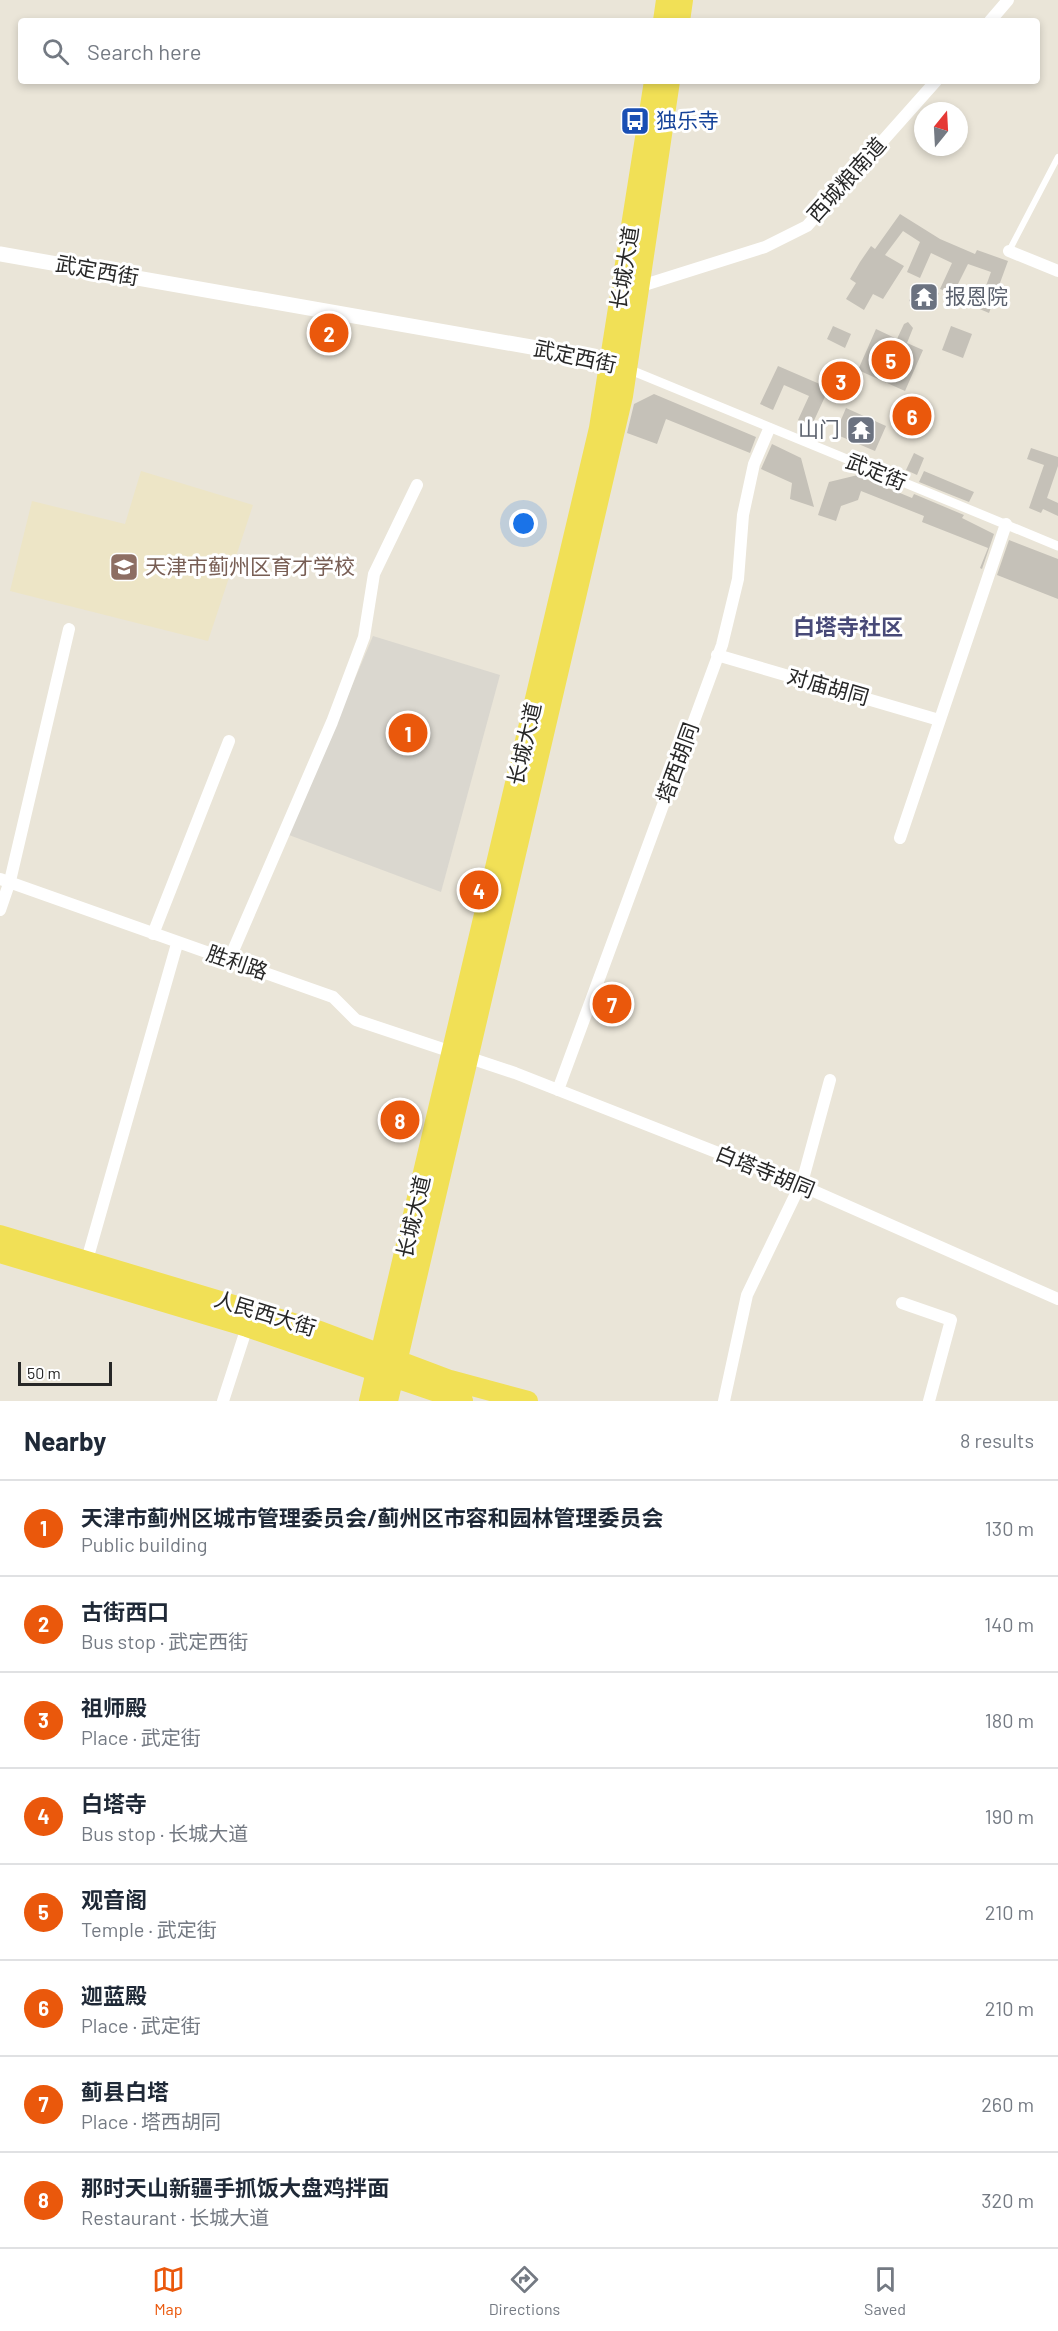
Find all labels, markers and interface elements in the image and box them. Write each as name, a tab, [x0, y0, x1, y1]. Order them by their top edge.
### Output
search box	[18, 18, 1040, 84]
icon: search	[39, 35, 72, 68]
text: Search here	[87, 38, 201, 64]
north arrow	[914, 102, 968, 156]
bus stop icon: 独乐寺	[619, 105, 651, 137]
place label: 独乐寺	[656, 107, 719, 132]
street label: 西城粮南道	[801, 132, 890, 226]
street label: 长城大道	[605, 224, 642, 311]
street label: 武定西街	[54, 250, 141, 289]
temple icon: 报恩院	[908, 281, 940, 313]
place label: 报恩院	[945, 283, 1008, 308]
pin: 2	[310, 310, 348, 356]
street label: 武定西街	[532, 335, 619, 376]
pin: 5	[872, 338, 910, 382]
pin: 3	[822, 358, 860, 404]
pin: 6	[892, 394, 932, 438]
temple icon: 山门	[845, 414, 877, 446]
place label: 山门	[798, 416, 840, 441]
street label: 武定街	[843, 447, 910, 494]
your location	[509, 509, 538, 538]
school or university icon: 天津市蓟州区育才学校	[108, 551, 140, 583]
place label: 天津市蓟州区育才学校	[145, 553, 355, 578]
district label: 白塔寺社区	[793, 613, 903, 639]
street label: 对庙胡同	[785, 662, 872, 709]
street label: 长城大道	[502, 700, 545, 787]
pin: 1	[388, 710, 428, 756]
street label: 塔西胡同	[650, 719, 703, 806]
pin: 4	[460, 868, 498, 912]
street label: 胜利路	[204, 940, 271, 984]
pin: 7	[592, 982, 632, 1026]
pin: 8	[380, 1098, 420, 1142]
street label: 白塔寺胡同	[712, 1139, 819, 1202]
street label: 长城大道	[391, 1173, 434, 1260]
street label: 人民西大街	[212, 1285, 319, 1340]
scale bar	[18, 1359, 112, 1386]
text: 50 m	[27, 1363, 61, 1382]
text: Nearby	[24, 1425, 106, 1456]
text: 8 results	[960, 1428, 1034, 1452]
text: 天津市蓟州区城市管理委员会/蓟州区市容和园林管理委员会	[81, 1504, 663, 1530]
text: 1	[40, 1516, 47, 1540]
text: 130 m	[985, 1516, 1034, 1540]
text: Public building	[81, 1532, 207, 1556]
text: 古街西口	[81, 1598, 169, 1624]
text: 2	[38, 1612, 49, 1636]
text: 140 m	[984, 1612, 1034, 1636]
text: Bus stop · 武定西街	[81, 1629, 248, 1653]
text: 祖师殿	[81, 1694, 147, 1720]
text: 3	[38, 1708, 49, 1732]
text: 180 m	[985, 1708, 1034, 1732]
text: Place · 武定街	[81, 1725, 201, 1749]
text: 白塔寺	[81, 1790, 147, 1816]
text: 4	[37, 1804, 50, 1828]
text: 190 m	[985, 1804, 1034, 1828]
text: Bus stop · 长城大道	[81, 1821, 248, 1845]
text: 观音阁	[81, 1886, 147, 1912]
text: 5	[38, 1900, 49, 1924]
text: 210 m	[985, 1900, 1034, 1924]
text: Temple · 武定街	[81, 1917, 217, 1941]
text: 迦蓝殿	[81, 1982, 147, 2008]
text: 6	[38, 1996, 49, 2020]
text: 210 m	[985, 1996, 1034, 2020]
text: Place · 武定街	[81, 2013, 201, 2037]
text: 蓟县白塔	[81, 2078, 169, 2104]
text: 7	[39, 2092, 48, 2116]
text: 260 m	[981, 2092, 1034, 2116]
text: Place · 塔西胡同	[81, 2109, 221, 2133]
text: 那时天山新疆手抓饭大盘鸡拌面	[81, 2174, 389, 2200]
text: 8	[38, 2188, 49, 2212]
text: 320 m	[981, 2188, 1034, 2212]
text: Restaurant · 长城大道	[81, 2205, 269, 2229]
tab: Map	[152, 2263, 185, 2318]
tab: Directions	[489, 2263, 560, 2318]
tab: Saved	[864, 2263, 906, 2318]

